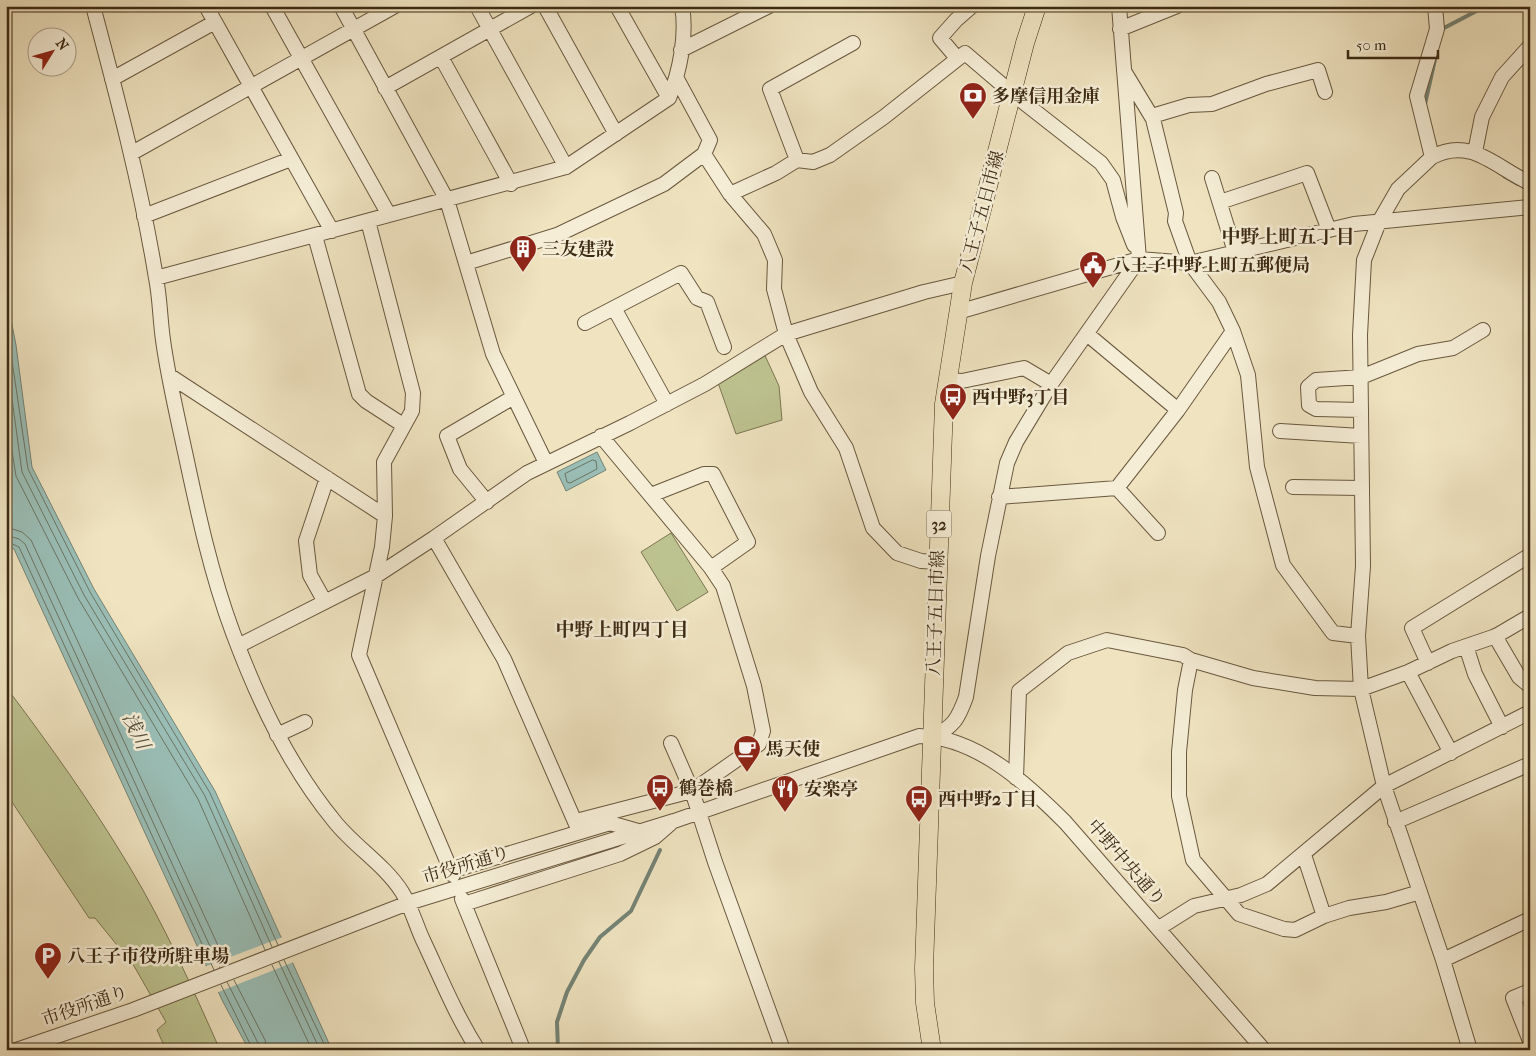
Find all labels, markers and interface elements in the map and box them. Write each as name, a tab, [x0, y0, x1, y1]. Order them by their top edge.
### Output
north arrow	[28, 28, 78, 78]
scale bar	[1348, 28, 1438, 60]
text: N	[52, 35, 72, 54]
text: 50 m	[1356, 36, 1387, 54]
bank icon: 多摩信用金庫	[958, 81, 988, 120]
place label: 多摩信用金庫	[992, 86, 1100, 107]
street label: 八王子五日市線	[956, 148, 1008, 276]
district label: 中野上町五丁目	[1221, 226, 1355, 248]
building icon: 三友建設	[508, 234, 538, 273]
place label: 三友建設	[542, 239, 614, 260]
public building icon: 八王子中野上町五郵便局	[1078, 250, 1108, 289]
place label: 八王子中野上町五郵便局	[1112, 255, 1310, 276]
bus stop icon: 西中野3丁目	[938, 382, 968, 421]
place label: 西中野3丁目	[972, 387, 1069, 408]
road number: 32	[926, 510, 952, 538]
street label: 八王子五日市線	[923, 550, 949, 676]
district label: 中野上町四丁目	[555, 619, 689, 641]
water label: 浅川	[118, 709, 155, 755]
cafe icon: 馬天使	[732, 734, 762, 773]
place label: 馬天使	[766, 739, 820, 760]
bus stop icon: 鶴巻橋	[645, 773, 675, 812]
restaurant icon: 安楽亭	[770, 774, 800, 813]
place label: 鶴巻橋	[679, 778, 733, 799]
place label: 安楽亭	[804, 779, 858, 800]
bus stop icon: 西中野2丁目	[904, 784, 934, 823]
place label: 西中野2丁目	[938, 789, 1037, 810]
street label: 中野中央通り	[1083, 815, 1169, 911]
street label: 市役所通り	[420, 842, 512, 888]
parking icon: 八王子市役所駐車場	[33, 941, 63, 980]
place label: 八王子市役所駐車場	[67, 946, 229, 967]
street label: 市役所通り	[39, 981, 131, 1031]

